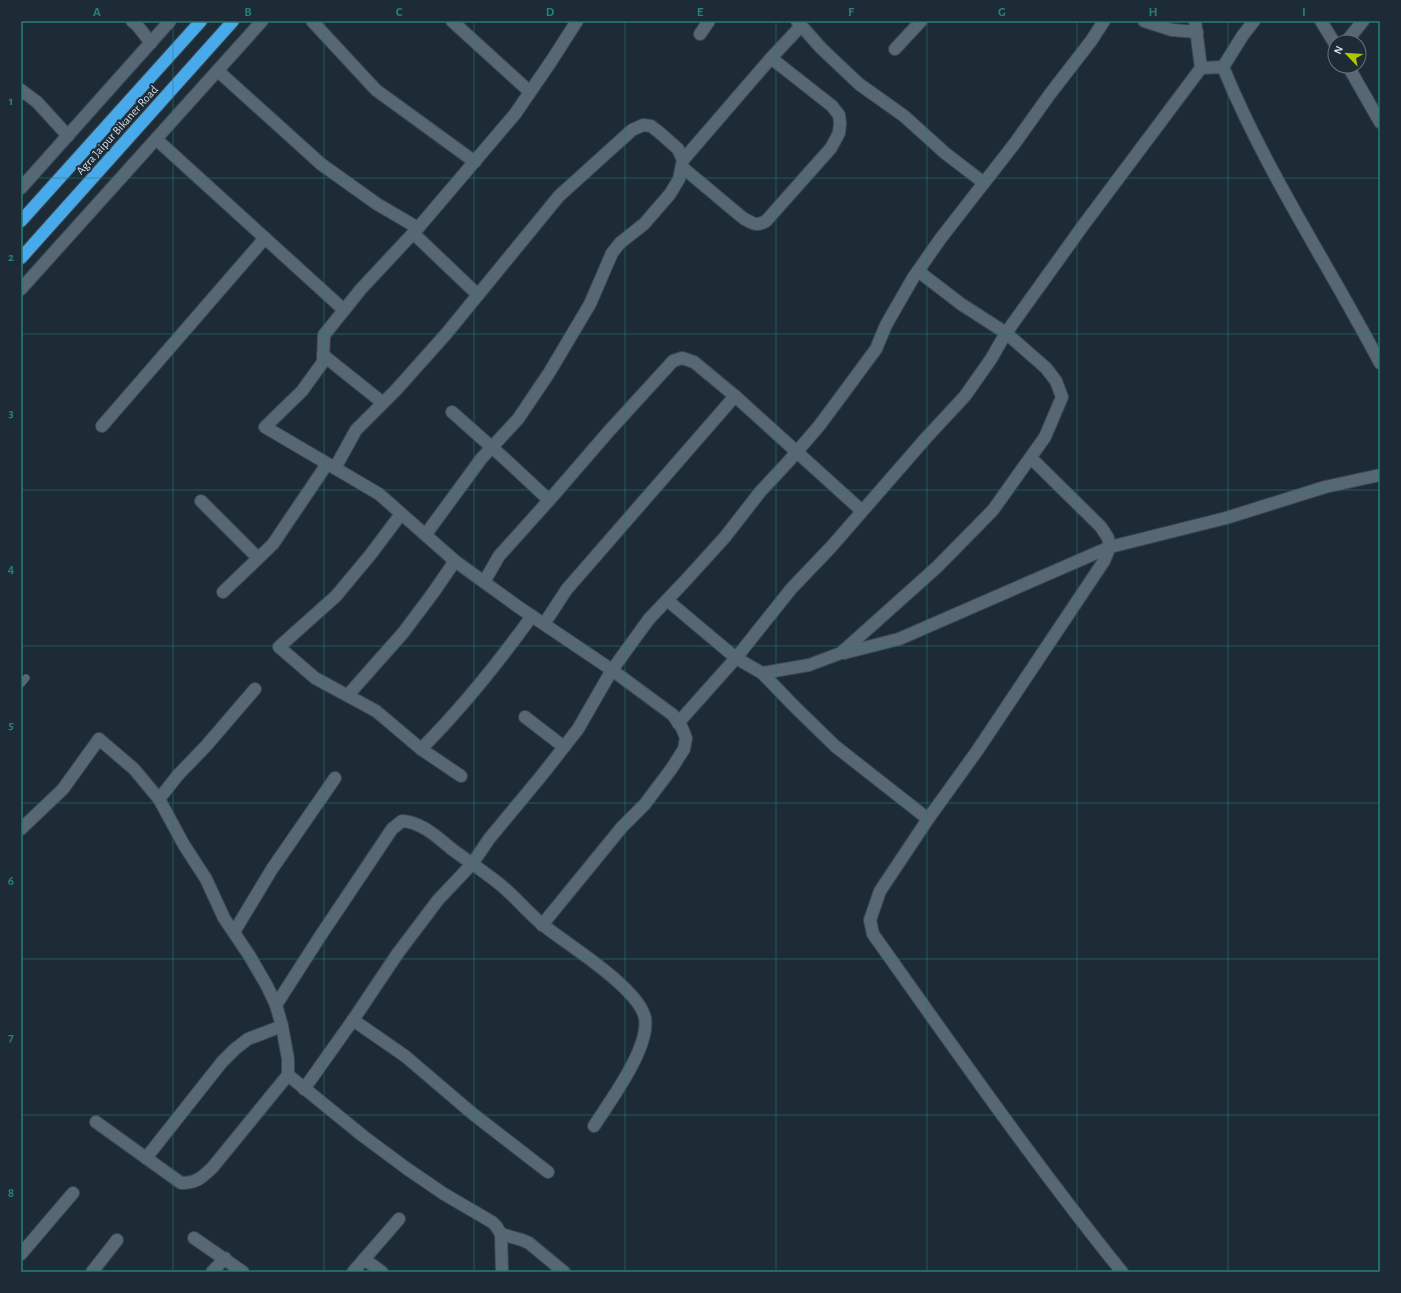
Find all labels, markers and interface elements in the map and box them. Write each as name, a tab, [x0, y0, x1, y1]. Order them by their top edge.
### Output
text: A	[93, 6, 101, 19]
text: B	[244, 6, 252, 19]
text: C	[396, 6, 403, 19]
text: D	[546, 6, 555, 19]
text: E	[697, 6, 704, 19]
text: F	[848, 6, 855, 19]
text: G	[998, 6, 1006, 19]
text: H	[1148, 6, 1158, 19]
text: I	[1302, 6, 1306, 19]
north arrow	[1327, 34, 1367, 74]
text: N	[1332, 44, 1345, 56]
street label: Agra Jaipur Bikaner Road	[74, 83, 160, 177]
text: 1	[9, 95, 13, 108]
text: 2	[8, 251, 14, 264]
text: 3	[8, 407, 14, 420]
text: 4	[8, 563, 15, 576]
text: 5	[8, 719, 14, 732]
text: 6	[8, 875, 14, 888]
text: 7	[8, 1031, 14, 1044]
text: 8	[8, 1187, 14, 1200]

